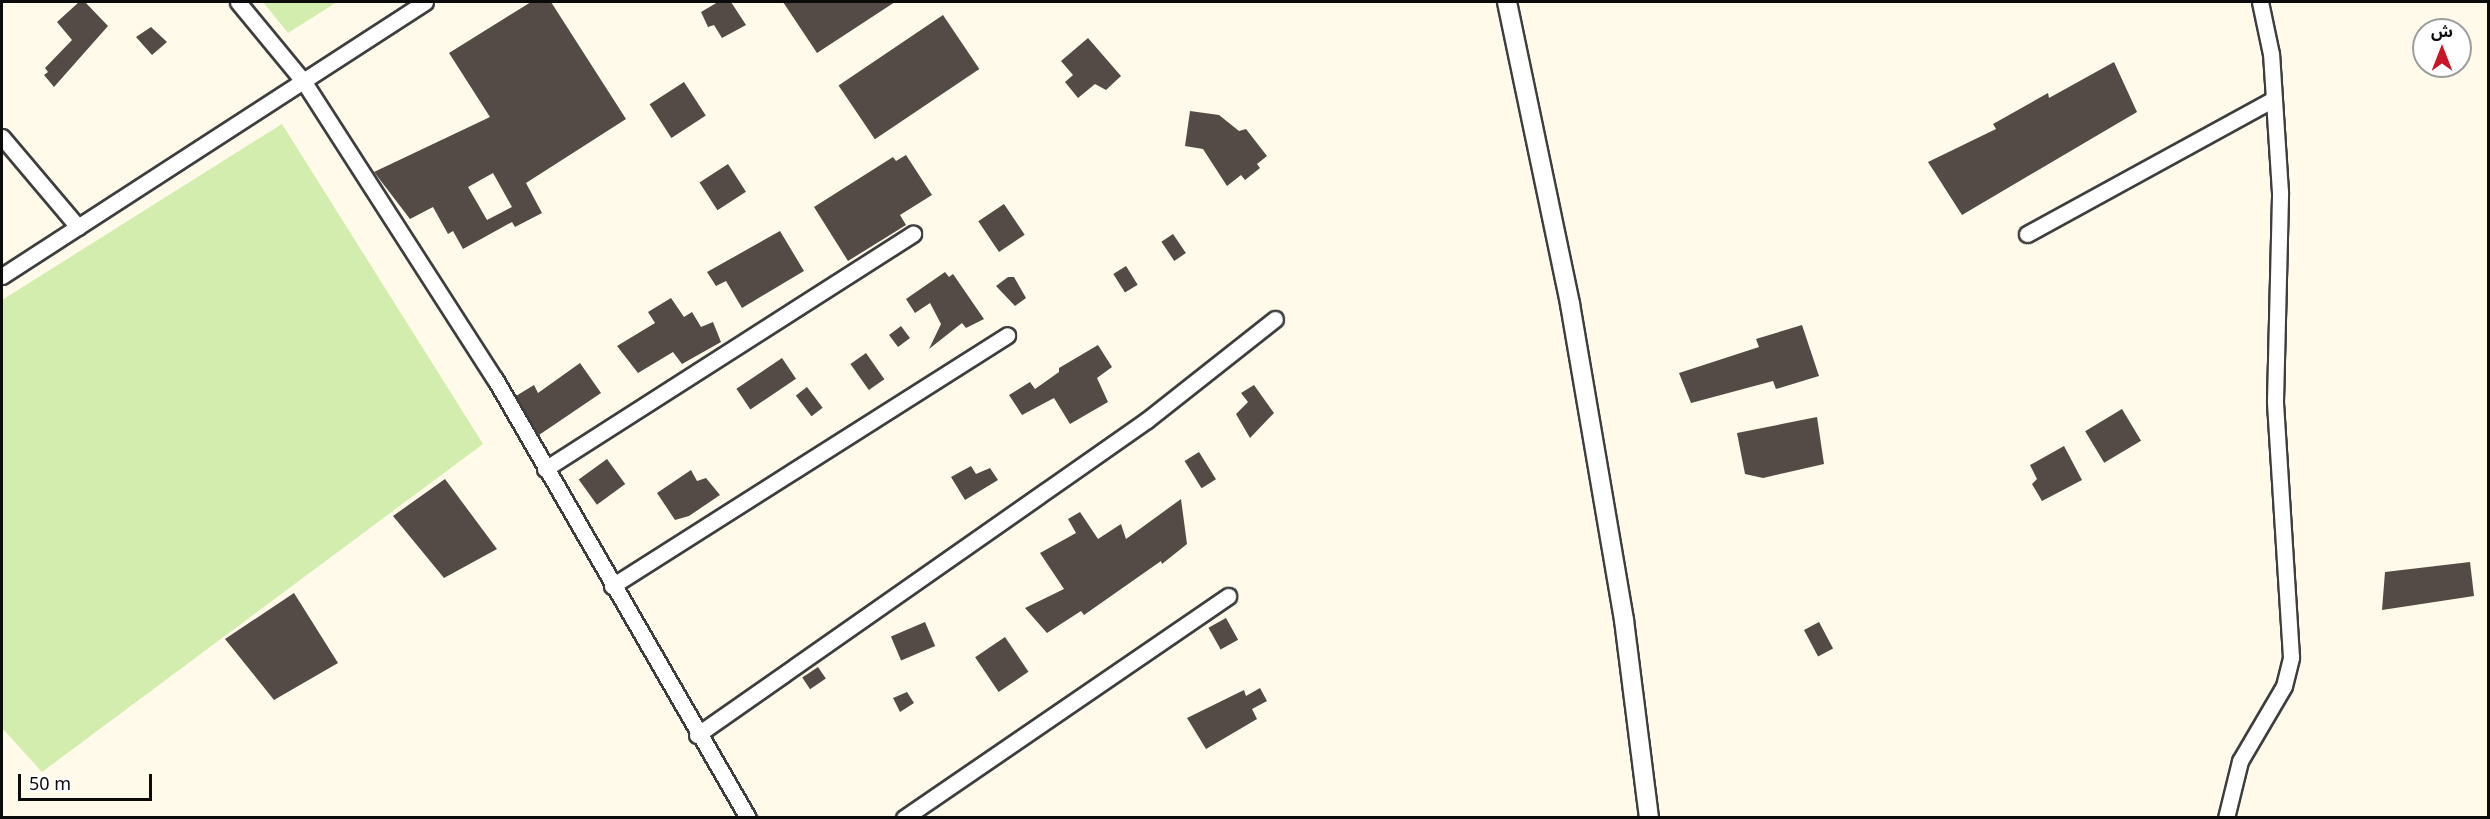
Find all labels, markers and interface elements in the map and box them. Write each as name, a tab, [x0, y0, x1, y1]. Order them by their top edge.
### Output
text: ش	[2431, 15, 2453, 49]
north arrow	[2412, 18, 2472, 78]
scale bar	[21, 762, 154, 800]
text: 50 m	[29, 765, 71, 803]

